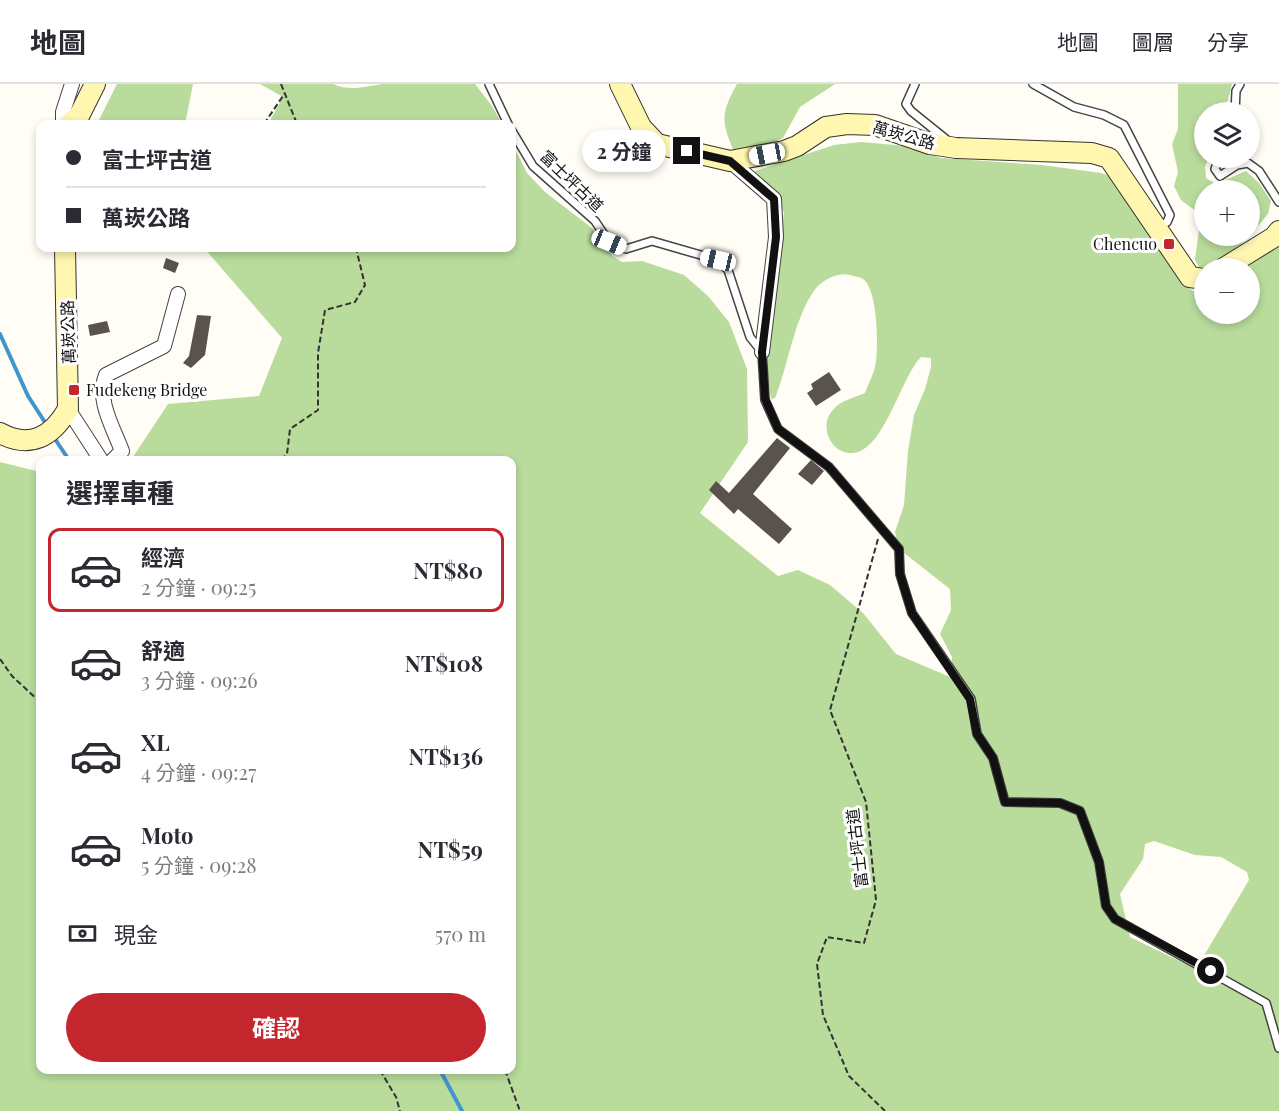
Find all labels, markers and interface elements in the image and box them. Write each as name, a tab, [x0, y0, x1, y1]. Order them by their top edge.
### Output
text: 地圖	[30, 23, 86, 60]
text: 地圖	[1057, 27, 1099, 55]
text: 圖層	[1132, 27, 1174, 55]
text: 分享	[1207, 27, 1249, 55]
map controls	[1194, 102, 1260, 324]
button: layers	[1194, 102, 1260, 168]
street label: 萬崁公路	[870, 116, 938, 153]
callout: 2 分鐘	[582, 130, 666, 172]
text: 2 分鐘	[597, 137, 651, 164]
route end	[673, 137, 700, 164]
car	[748, 142, 786, 166]
text: 富士坪古道	[102, 144, 212, 174]
street label: 富士坪古道	[536, 145, 608, 216]
button: +	[1194, 180, 1260, 246]
text: 萬崁公路	[102, 202, 190, 232]
car	[589, 227, 629, 257]
place label: Chencuo	[1093, 233, 1157, 254]
marker: Chencuo	[1162, 237, 1176, 251]
car	[698, 247, 738, 273]
button: −	[1194, 258, 1260, 324]
street label: 萬崁公路	[56, 300, 79, 364]
place label: Fudekeng Bridge	[86, 379, 207, 400]
marker: Fudekeng Bridge	[67, 383, 81, 397]
text: 選擇車種	[66, 474, 174, 510]
text: 經濟	[141, 542, 185, 572]
icon: car	[69, 543, 123, 597]
text: NT$80	[413, 555, 483, 585]
text: 2 分鐘 · 09:25	[141, 573, 256, 600]
text: 舒適	[141, 635, 185, 665]
icon: car	[69, 636, 123, 690]
text: NT$108	[405, 648, 483, 678]
text: 3 分鐘 · 09:26	[141, 666, 258, 693]
text: XL	[141, 727, 170, 757]
icon: car	[69, 729, 123, 783]
text: NT$136	[408, 741, 483, 771]
text: 4 分鐘 · 09:27	[141, 758, 256, 785]
street label: 富士坪古道	[841, 807, 872, 889]
text: Moto	[141, 820, 194, 850]
icon: car	[69, 822, 123, 876]
text: NT$59	[418, 834, 483, 864]
text: 5 分鐘 · 09:28	[141, 851, 257, 878]
icon: cash	[66, 917, 99, 950]
text: 現金	[114, 919, 158, 949]
text: 570 m	[435, 920, 486, 947]
route start	[1197, 957, 1224, 984]
button: 確認	[66, 993, 486, 1062]

